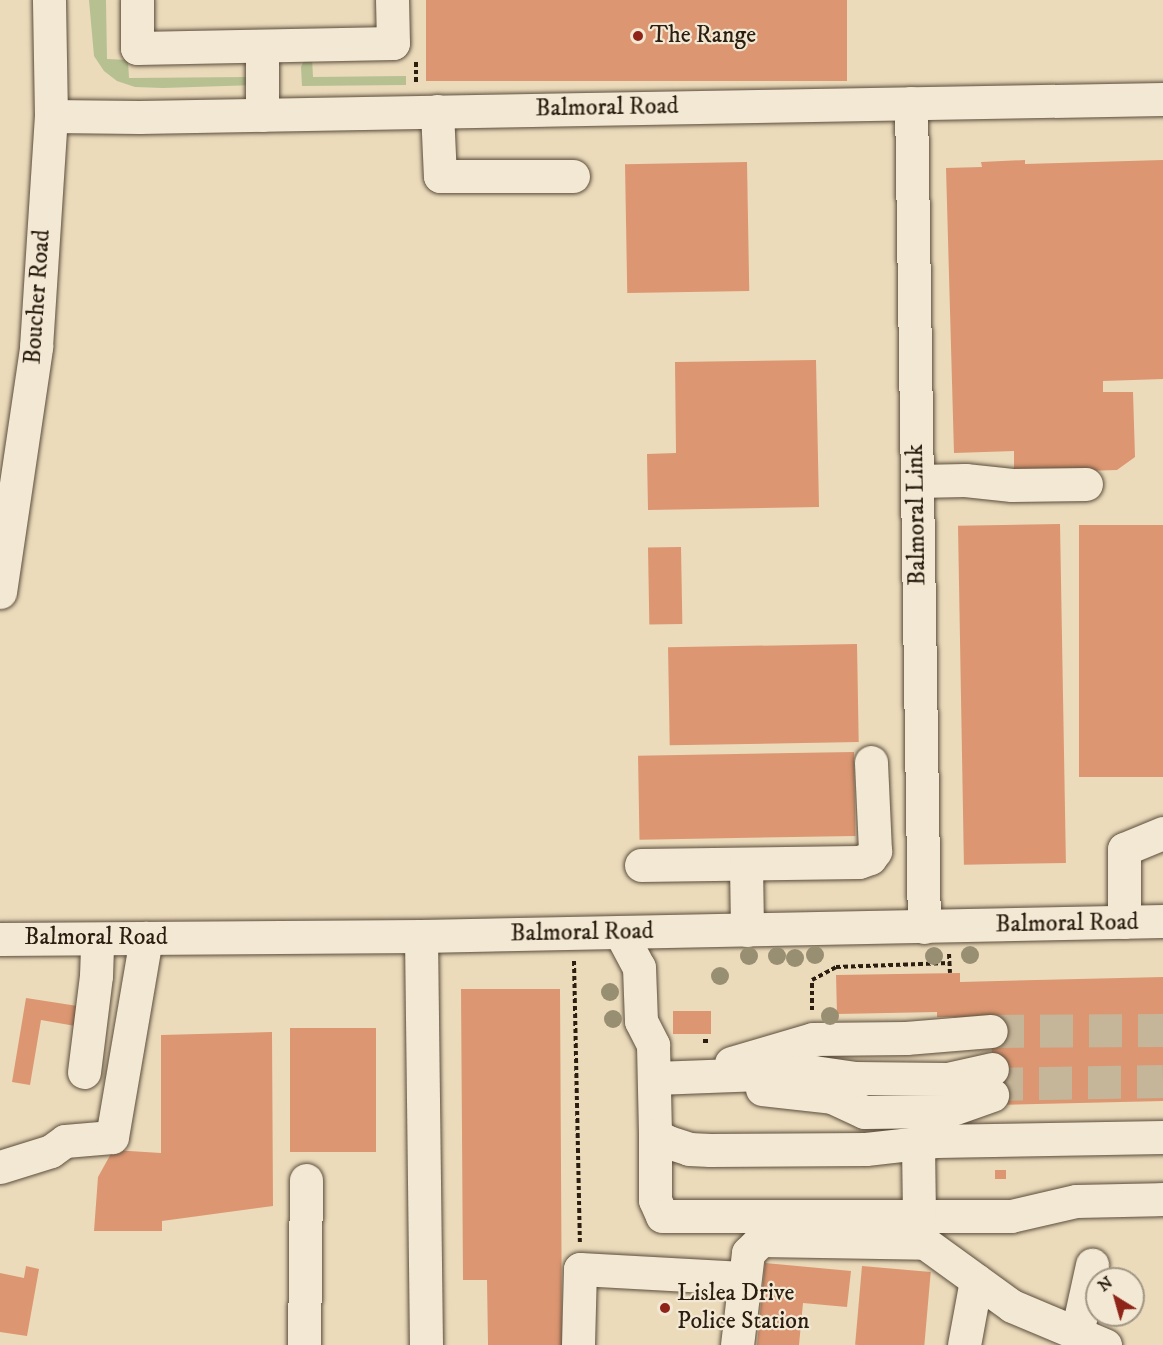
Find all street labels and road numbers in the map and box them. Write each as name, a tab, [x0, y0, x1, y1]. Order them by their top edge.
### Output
street label: Balmoral Road	[535, 92, 679, 124]
street label: Boucher Road	[19, 229, 57, 365]
street label: Balmoral Link	[901, 444, 933, 586]
street label: Balmoral Road	[995, 908, 1139, 940]
street label: Balmoral Road	[510, 917, 654, 949]
street label: Balmoral Road	[24, 924, 168, 952]

